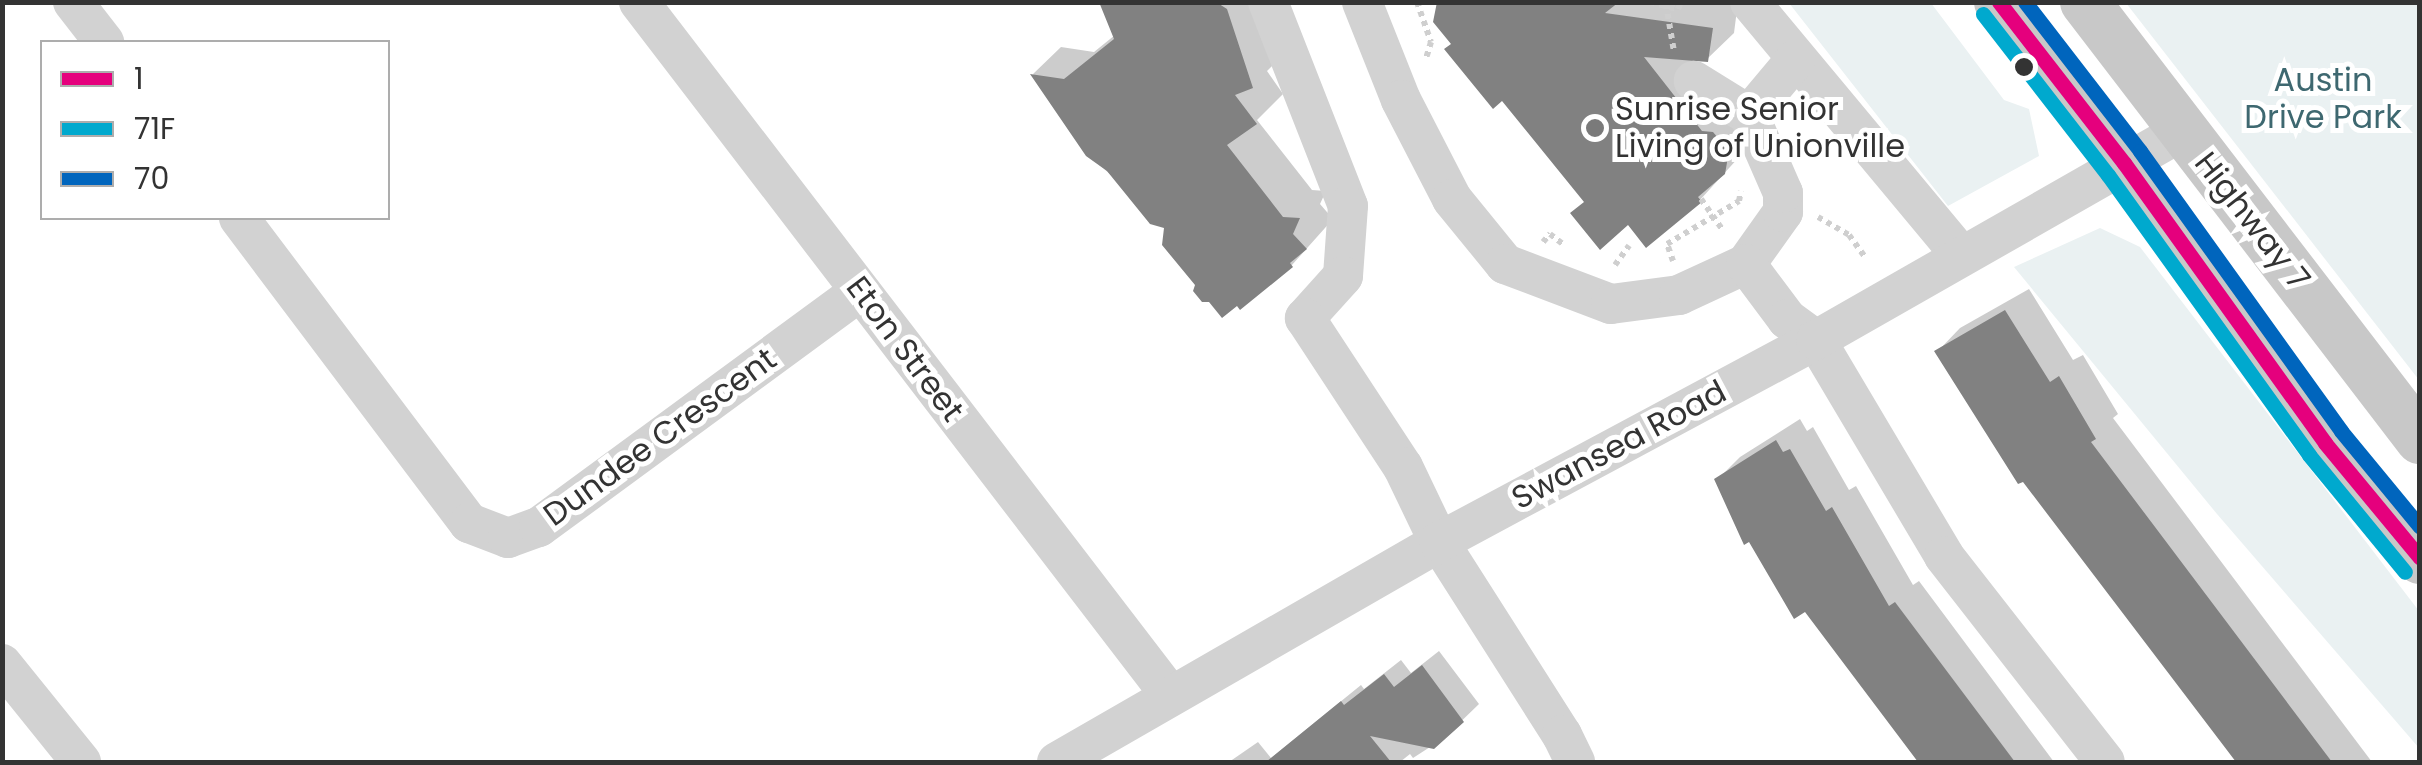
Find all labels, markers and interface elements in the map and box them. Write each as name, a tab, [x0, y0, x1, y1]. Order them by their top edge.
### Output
legend	[40, 40, 390, 220]
text: 1	[134, 57, 144, 100]
unlabelled marker	[2014, 57, 2034, 77]
park label: Austin Drive Park	[2244, 62, 2402, 137]
place label: Sunrise Senior Living of Unionville	[1615, 91, 1905, 166]
text: 71F	[134, 107, 175, 150]
marker: Sunrise Senior Living of Unionville	[1584, 117, 1606, 139]
street label: Highway 7	[2186, 145, 2318, 297]
text: 70	[134, 157, 169, 200]
street label: Eton Street	[838, 269, 972, 429]
street label: Dundee Crescent	[536, 340, 784, 534]
street label: Swansea Road	[1505, 372, 1733, 518]

